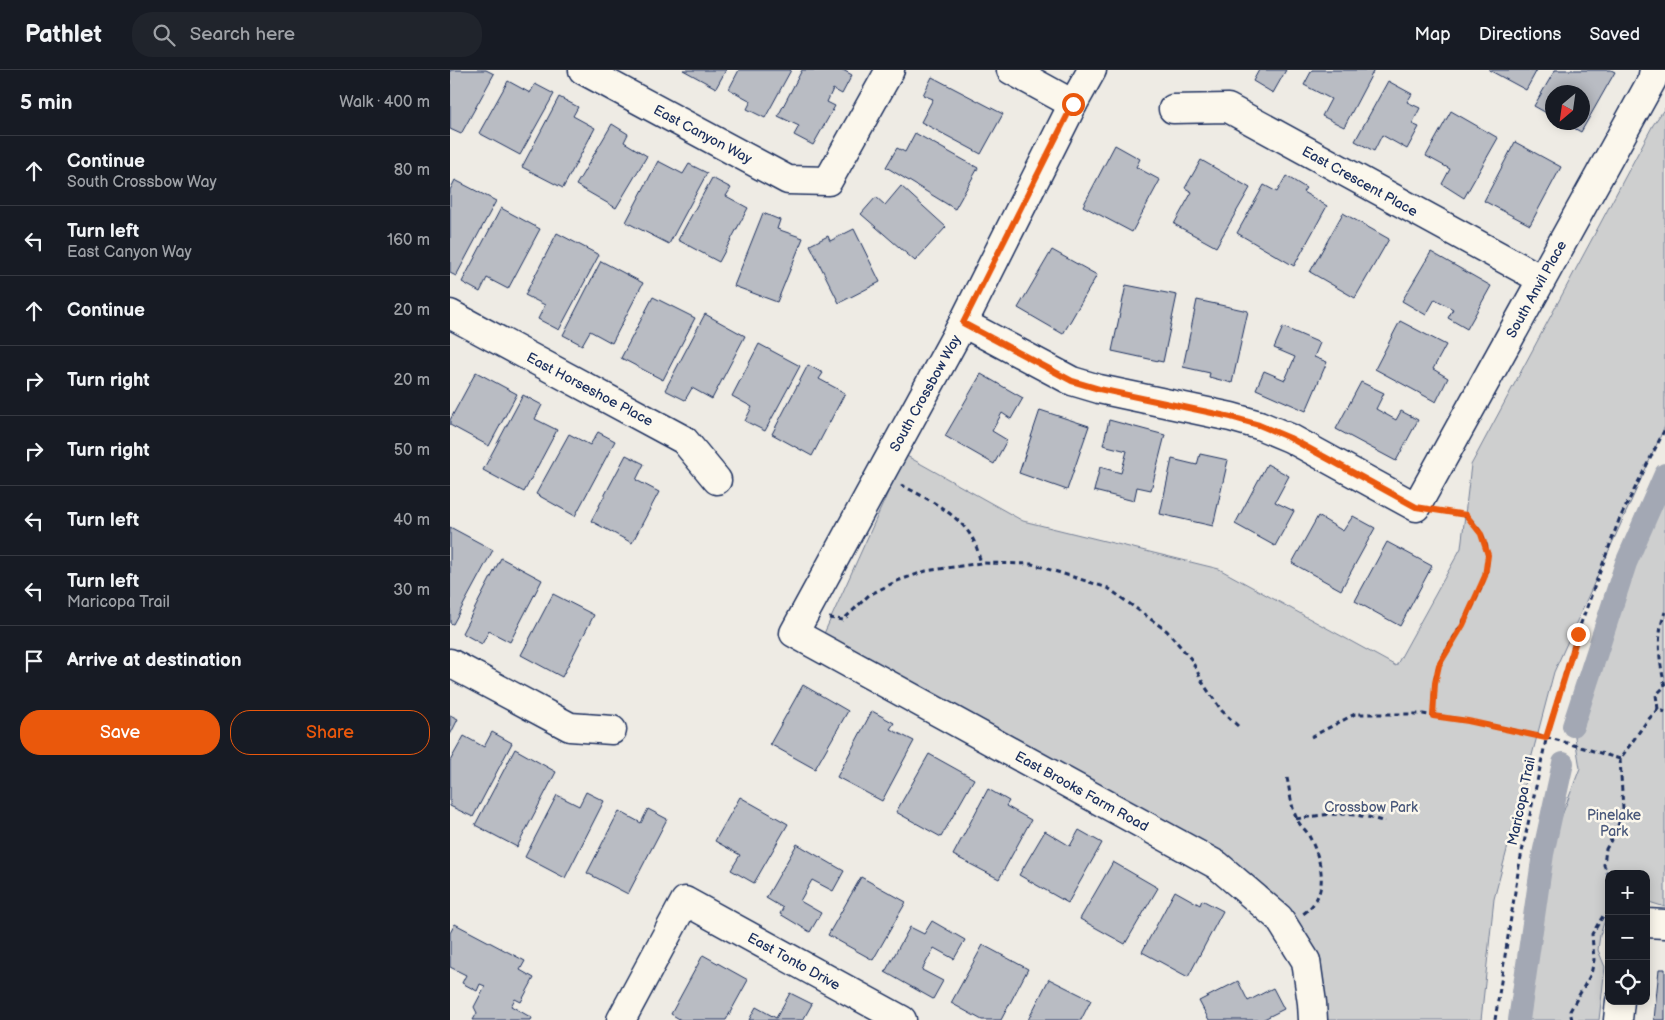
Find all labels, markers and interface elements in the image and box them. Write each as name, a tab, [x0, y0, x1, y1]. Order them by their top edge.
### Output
search box	[132, 12, 482, 57]
text: Pathlet	[25, 20, 102, 49]
icon: search	[150, 21, 178, 49]
text: Search here	[190, 23, 295, 46]
text: Map	[1415, 24, 1451, 45]
text: Directions	[1479, 24, 1561, 45]
text: Saved	[1589, 24, 1640, 45]
north arrow	[1545, 85, 1590, 130]
text: 5 min	[20, 90, 73, 115]
text: Walk · 400 m	[339, 93, 430, 112]
route start	[1062, 93, 1085, 116]
street label: East Canyon Way	[651, 101, 756, 168]
street label: East Crescent Place	[1299, 143, 1420, 220]
text: Continue	[67, 150, 145, 173]
icon: ahead	[20, 157, 48, 185]
text: 80 m	[394, 161, 430, 180]
text: South Crossbow Way	[67, 173, 217, 192]
text: Turn left	[67, 220, 139, 243]
icon: left	[20, 227, 48, 255]
text: 160 m	[387, 231, 430, 250]
street label: South Anvil Place	[1503, 238, 1570, 341]
text: East Canyon Way	[67, 243, 192, 262]
icon: ahead	[20, 297, 48, 325]
text: Continue	[67, 299, 145, 322]
text: 20 m	[394, 301, 430, 320]
street label: South Crossbow Way	[886, 331, 965, 455]
street label: East Horseshoe Place	[524, 349, 656, 430]
icon: right	[20, 367, 48, 395]
text: Turn right	[67, 369, 150, 392]
text: 20 m	[394, 371, 430, 390]
icon: right	[20, 437, 48, 465]
text: Turn right	[67, 439, 150, 462]
text: 50 m	[394, 441, 430, 460]
icon: left	[20, 507, 48, 535]
text: Turn left	[67, 509, 139, 532]
text: 40 m	[393, 511, 430, 530]
text: Turn left	[67, 570, 139, 593]
icon: left	[20, 577, 48, 605]
text: 30 m	[393, 581, 430, 600]
text: Maricopa Trail	[67, 593, 170, 612]
route end	[1567, 623, 1590, 646]
icon: arrive	[20, 647, 48, 675]
text: Arrive at destination	[67, 649, 242, 672]
button: Save	[20, 710, 220, 755]
button: Share	[230, 710, 430, 755]
street label: East Brooks Farm Road	[1012, 748, 1152, 835]
street label: Maricopa Trail	[1504, 755, 1539, 847]
park label: Crossbow Park	[1324, 799, 1418, 816]
park label: Pinelake Park	[1587, 807, 1641, 840]
map controls	[1605, 870, 1650, 1005]
button: +	[1605, 870, 1650, 915]
button: −	[1605, 915, 1650, 960]
street label: East Tonto Drive	[745, 929, 843, 994]
button: locate	[1605, 960, 1650, 1005]

